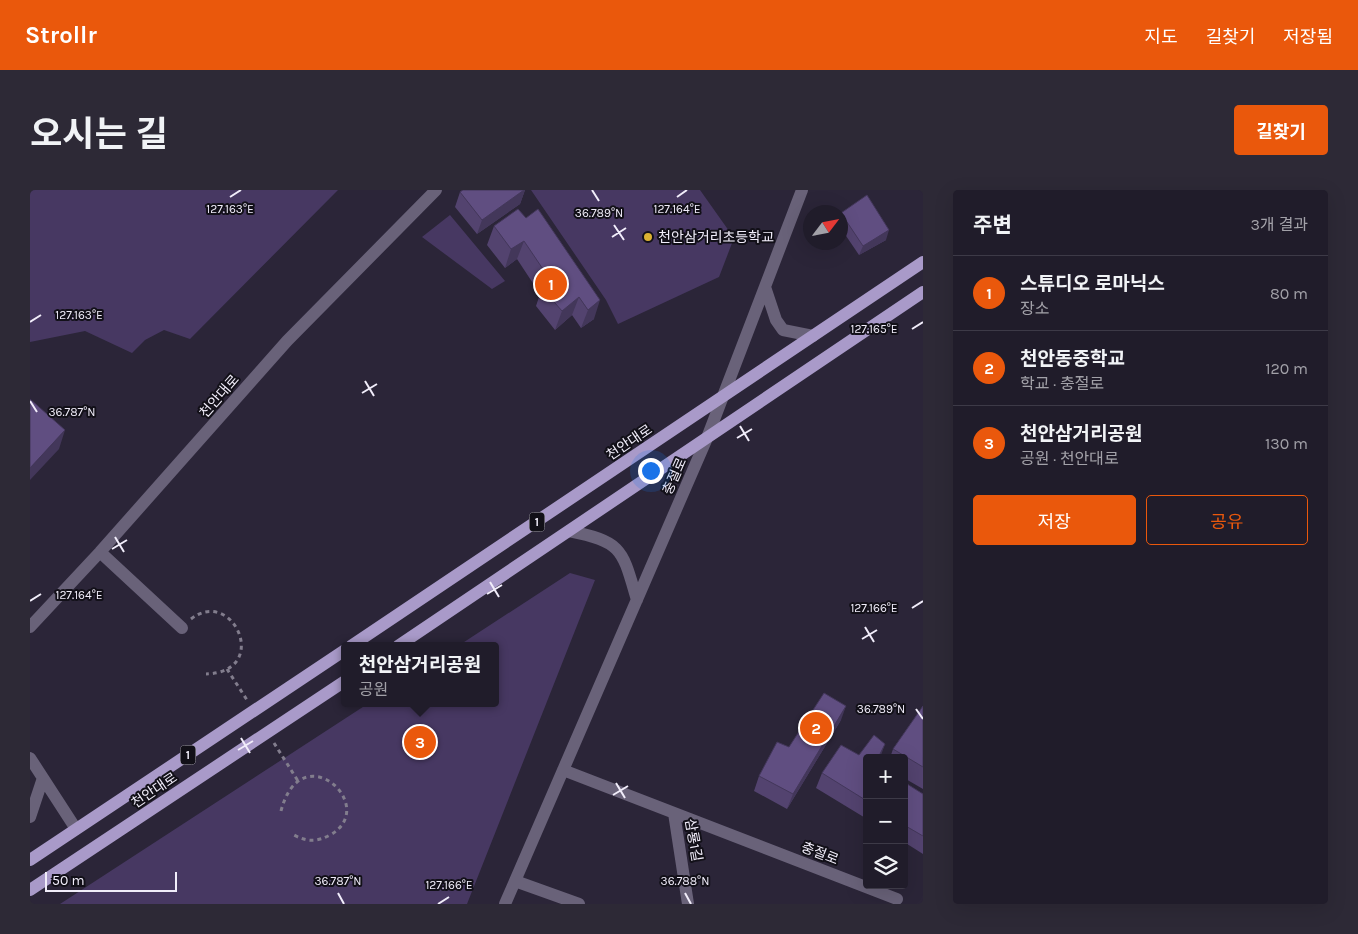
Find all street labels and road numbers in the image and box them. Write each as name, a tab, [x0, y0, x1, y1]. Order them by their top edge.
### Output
street label: 천안대로	[196, 371, 243, 421]
street label: 천안대로	[603, 421, 655, 464]
street label: 충절로	[659, 455, 690, 497]
road number: 1	[530, 512, 544, 532]
road number: 1	[180, 746, 196, 764]
street label: 천안대로	[128, 769, 180, 812]
street label: 삼룡1길	[681, 817, 706, 863]
street label: 충절로	[799, 839, 841, 868]

